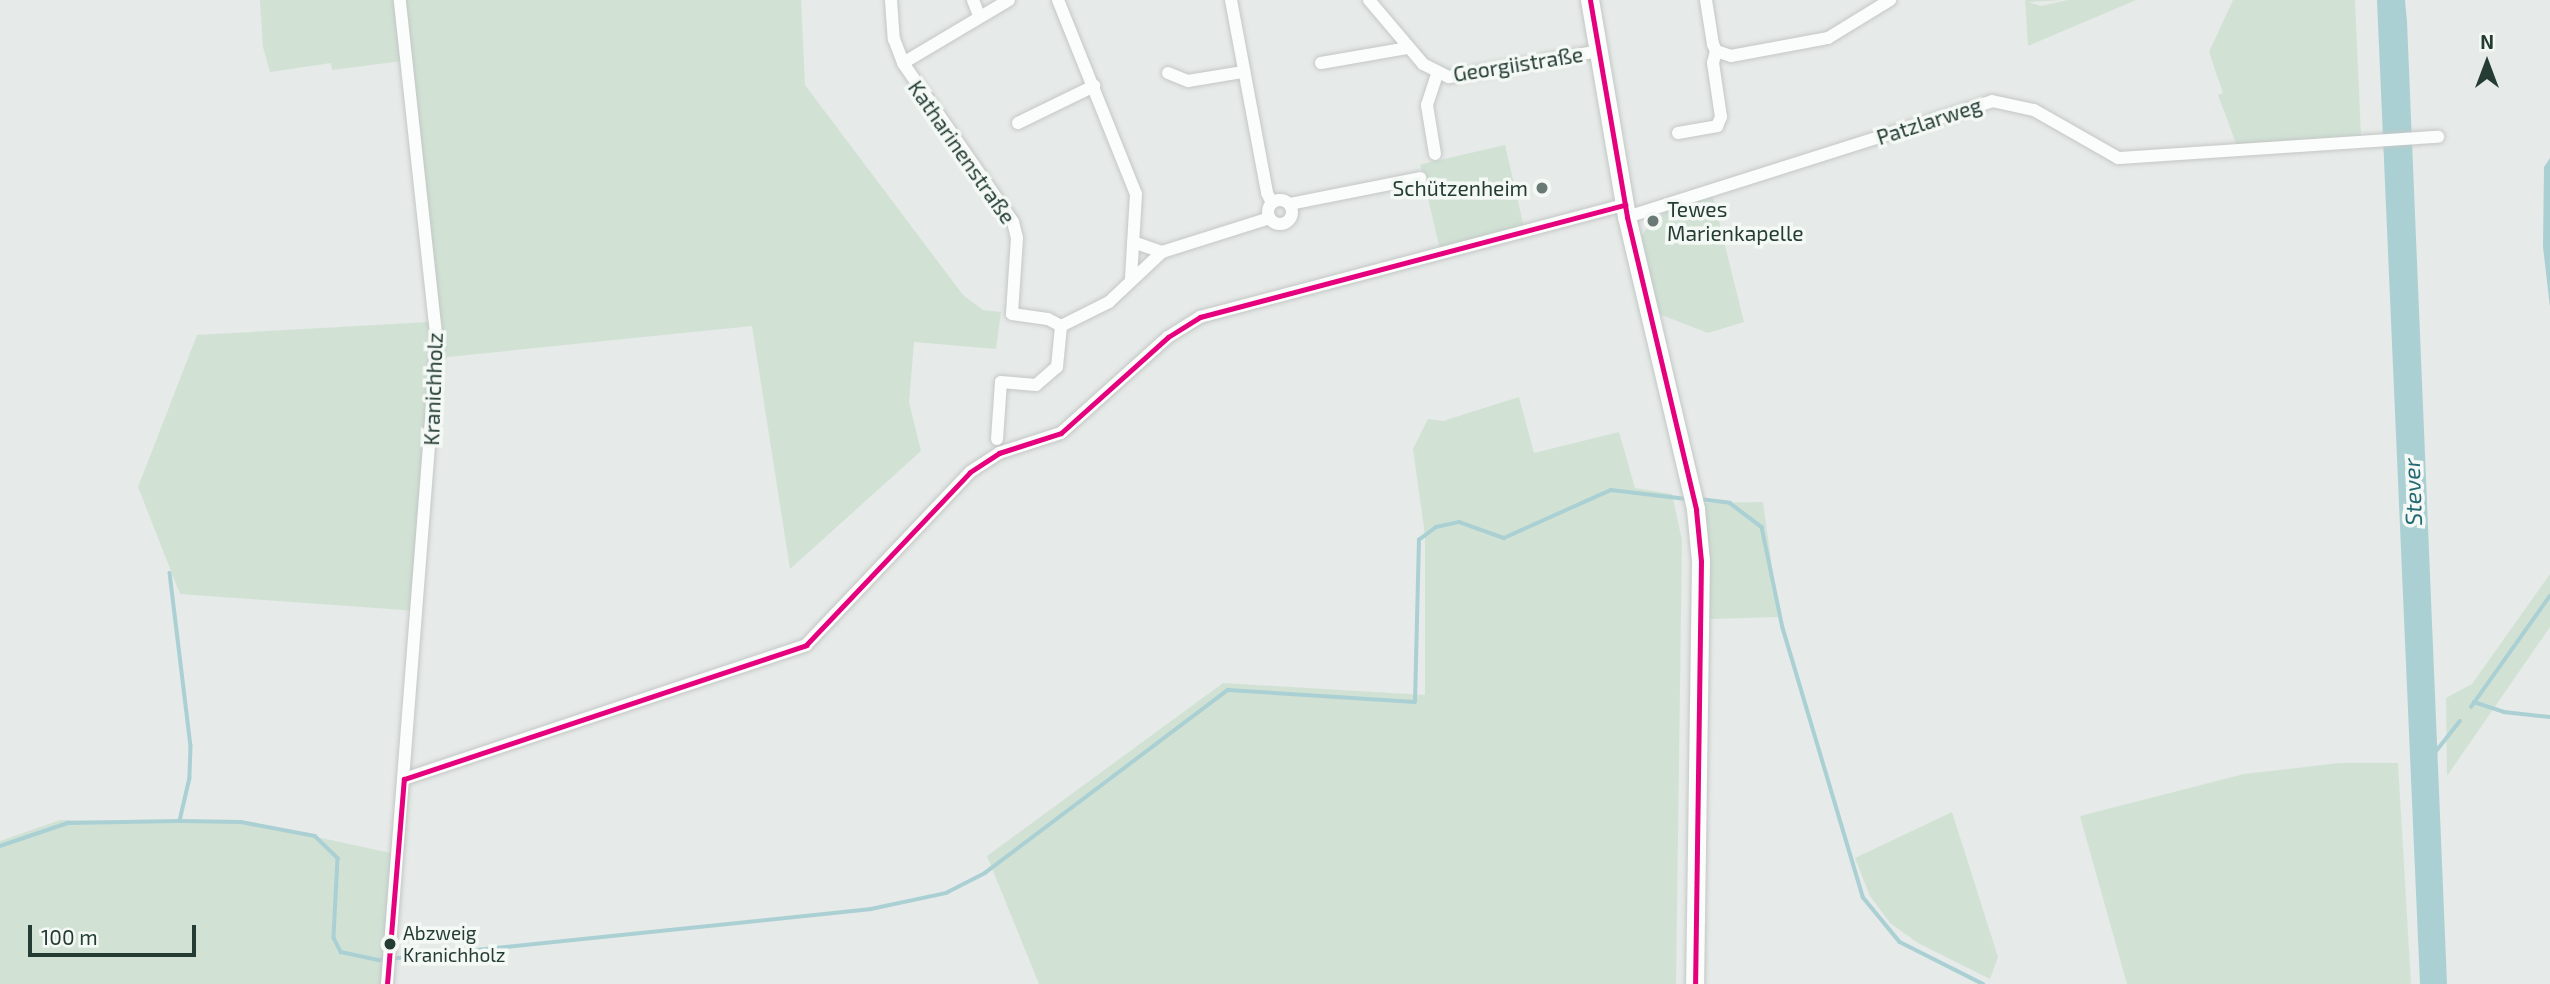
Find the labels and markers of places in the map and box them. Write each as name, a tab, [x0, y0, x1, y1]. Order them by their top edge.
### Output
place label: Schützenheim	[1393, 175, 1528, 201]
marker: Schützenheim	[1534, 180, 1550, 196]
place label: Tewes Marienkapelle	[1667, 196, 1803, 246]
marker: Tewes Marienkapelle	[1645, 213, 1661, 229]
place label: Abzweig Kranichholz	[403, 922, 506, 966]
marker: Abzweig Kranichholz	[383, 937, 397, 951]

